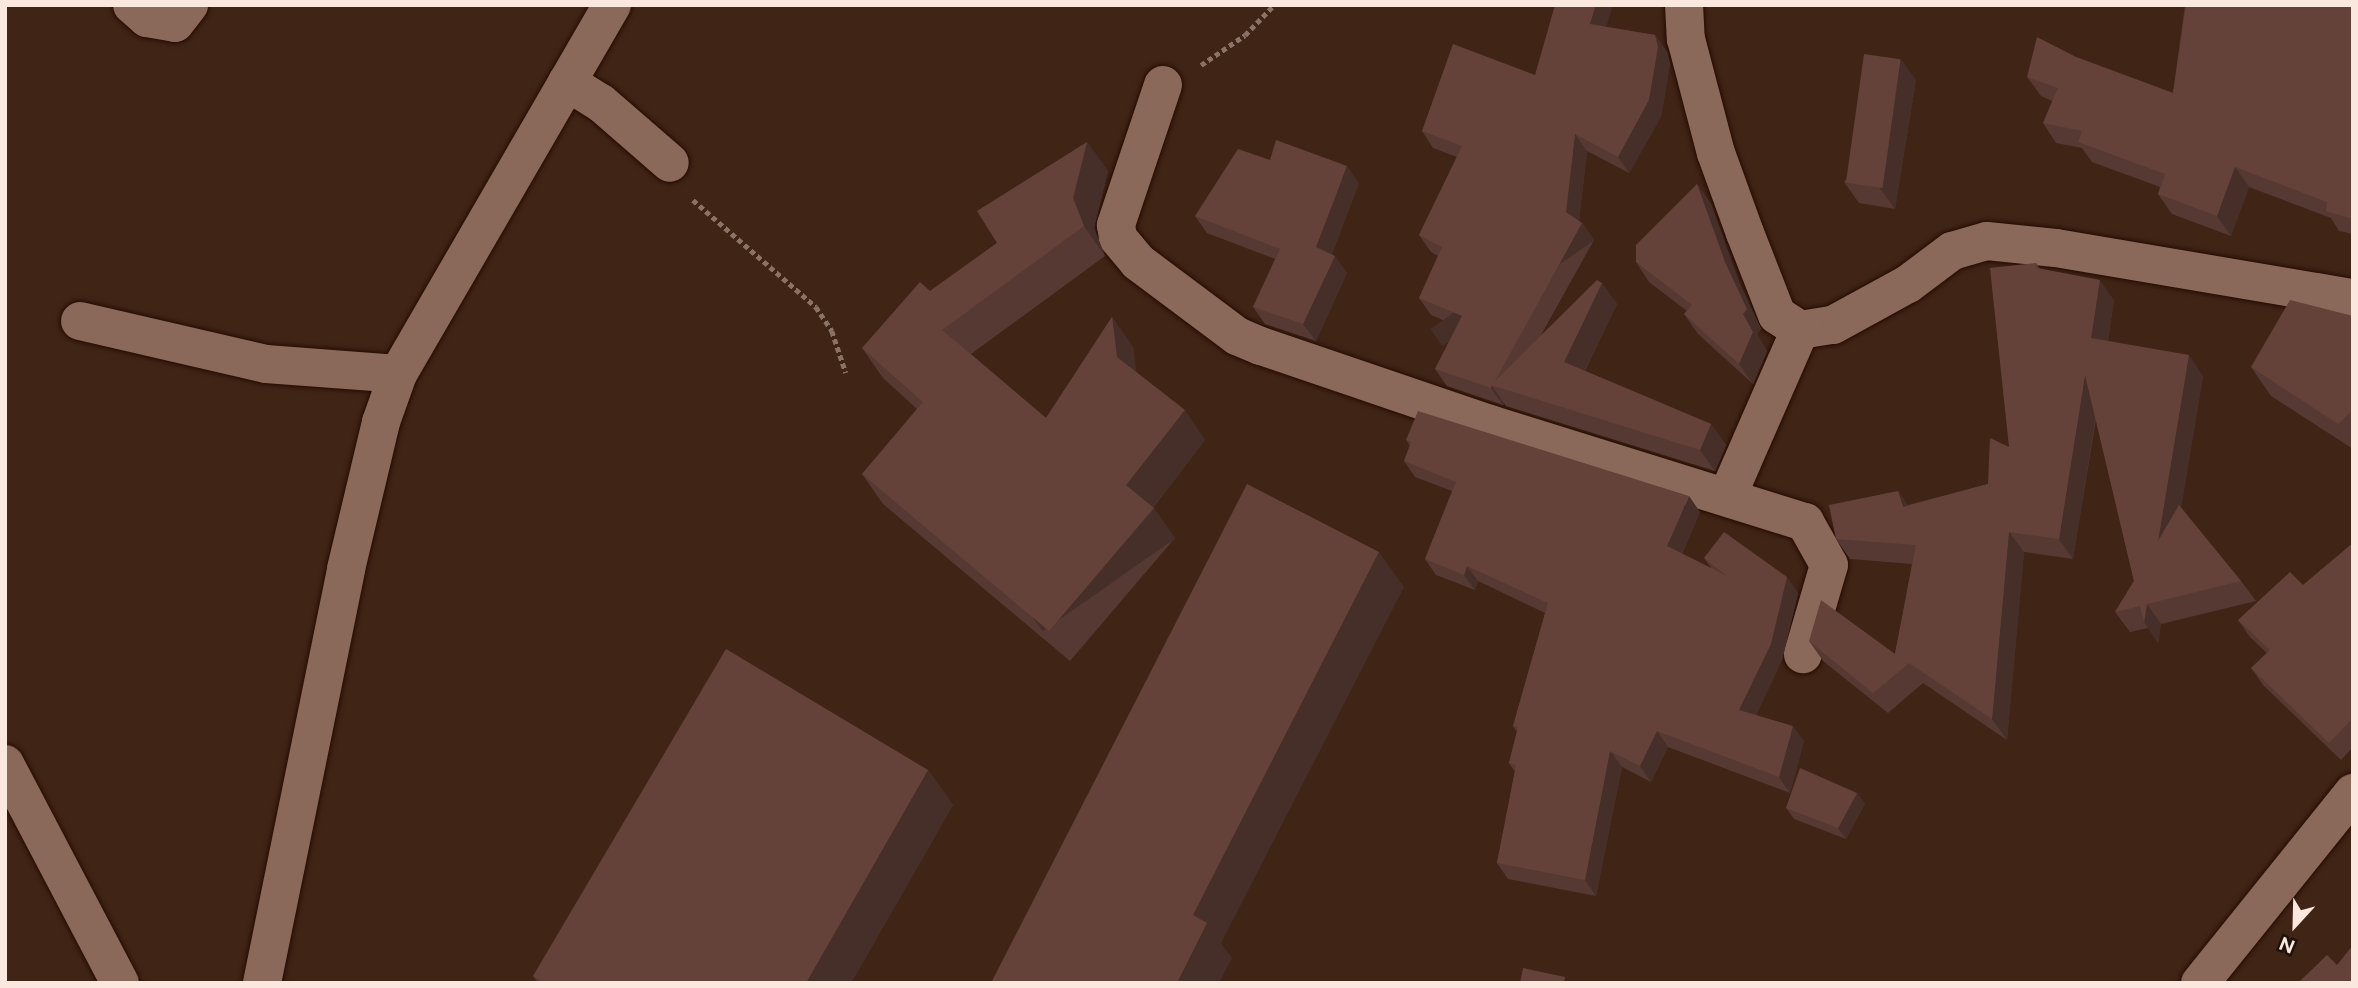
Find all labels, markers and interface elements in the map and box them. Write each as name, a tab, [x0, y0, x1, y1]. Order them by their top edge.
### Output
north arrow	[2260, 890, 2330, 960]
text: N	[2276, 932, 2298, 958]

